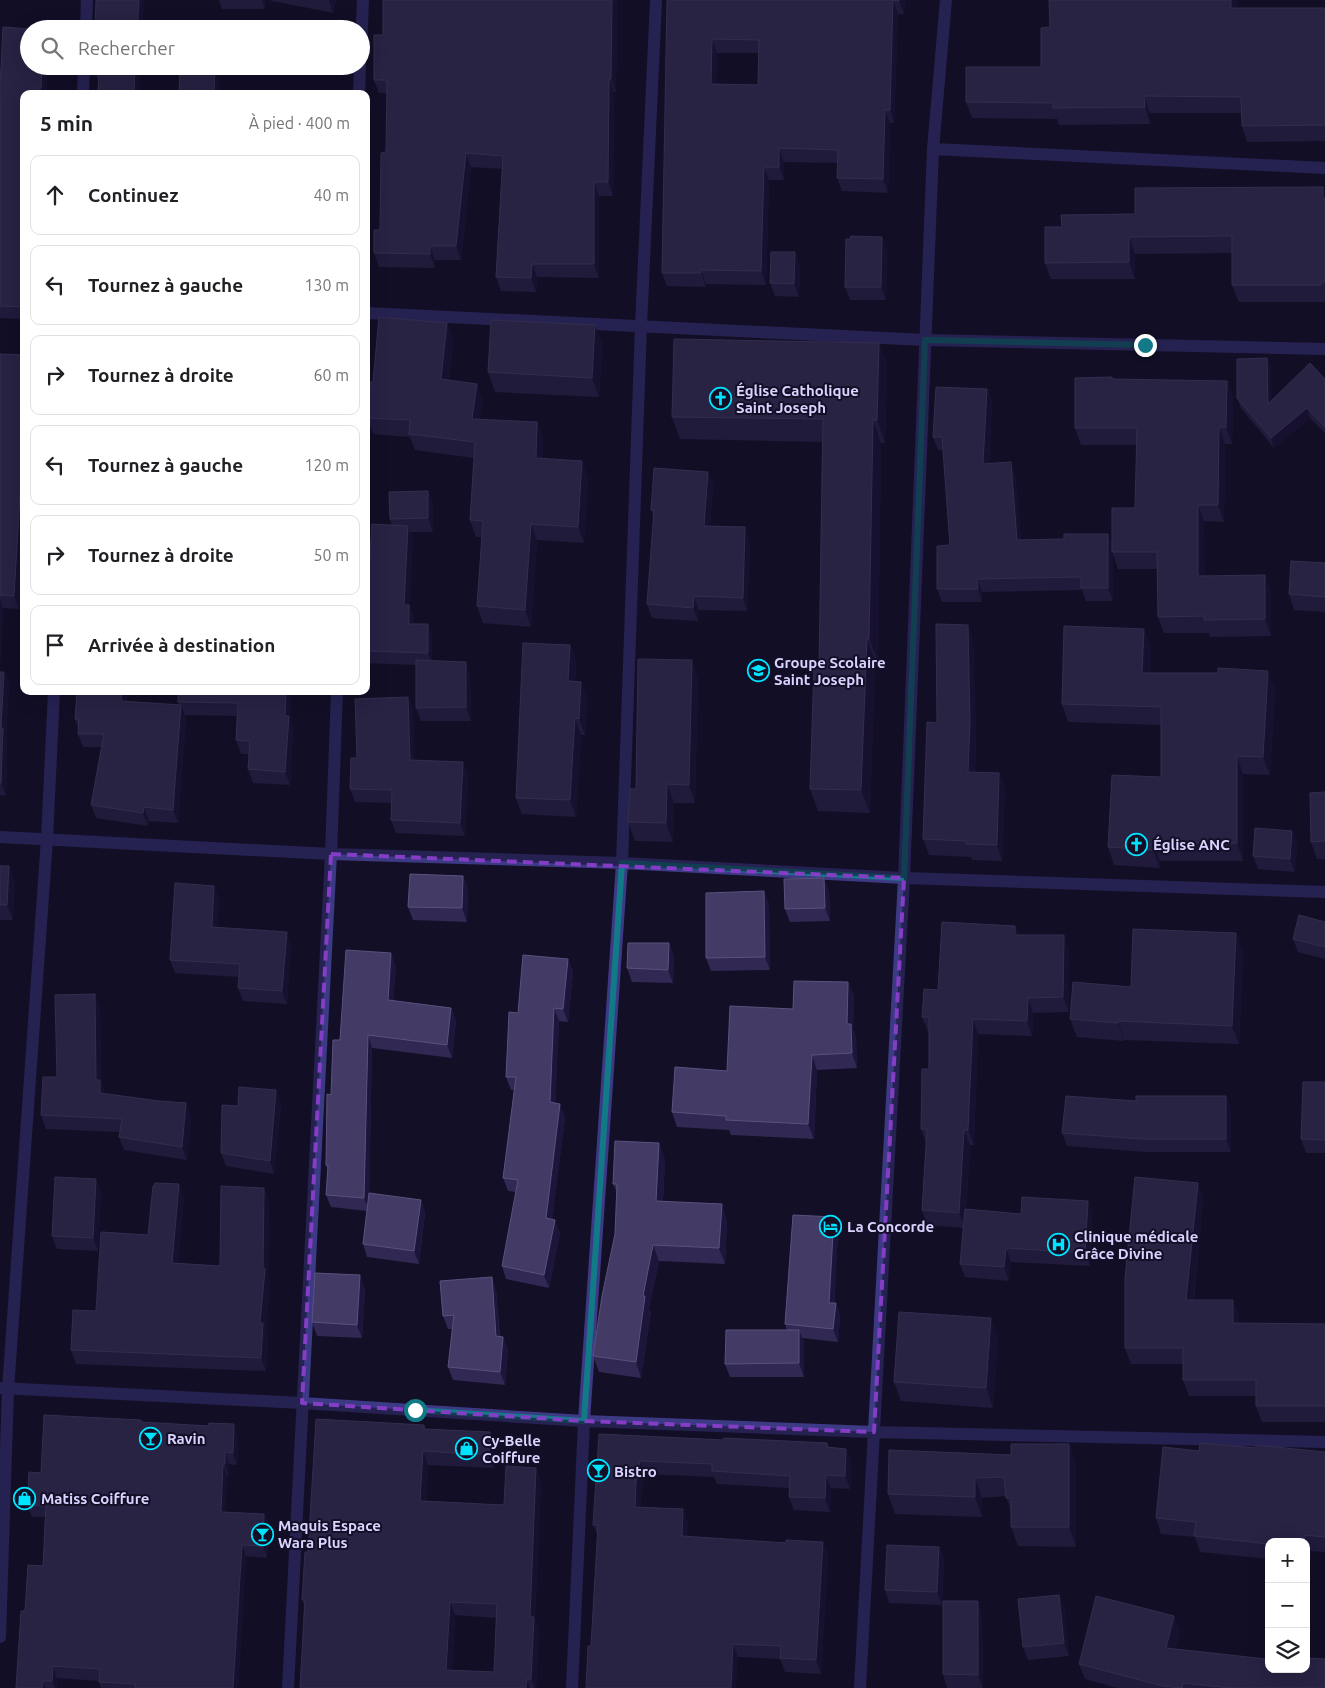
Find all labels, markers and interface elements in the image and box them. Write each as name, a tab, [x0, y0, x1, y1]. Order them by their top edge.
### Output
search box	[20, 20, 370, 75]
icon: search	[38, 34, 66, 62]
text: Rechercher	[78, 37, 175, 59]
text: 5 min	[40, 111, 93, 135]
text: À pied · 400 m	[249, 114, 350, 132]
icon: ahead	[41, 181, 69, 209]
text: Continuez	[88, 184, 178, 206]
text: 40 m	[313, 186, 349, 204]
icon: left	[41, 271, 69, 299]
text: Tournez à gauche	[88, 274, 243, 296]
text: 130 m	[304, 276, 349, 294]
route end	[1134, 334, 1157, 357]
icon: right	[41, 361, 69, 389]
text: Tournez à droite	[88, 364, 234, 386]
text: 60 m	[313, 366, 349, 384]
place label: Église Catholique Saint Joseph	[736, 382, 859, 416]
church icon: Église Catholique Saint Joseph	[708, 387, 732, 411]
icon: left	[41, 451, 69, 479]
text: Tournez à gauche	[88, 454, 243, 476]
text: 120 m	[304, 456, 349, 474]
icon: right	[41, 541, 69, 569]
text: Tournez à droite	[88, 544, 234, 566]
text: 50 m	[313, 546, 349, 564]
icon: arrive	[41, 631, 69, 659]
text: Arrivée à destination	[88, 634, 275, 656]
place label: Groupe Scolaire Saint Joseph	[774, 654, 886, 688]
school or university icon: Groupe Scolaire Saint Joseph	[746, 659, 770, 683]
church icon: Église ANC	[1125, 832, 1149, 856]
place label: Église ANC	[1153, 836, 1230, 853]
hotel icon: La Concorde	[819, 1214, 843, 1238]
place label: La Concorde	[847, 1218, 934, 1235]
place label: Clinique médicale Grâce Divine	[1074, 1228, 1198, 1262]
hospital icon: Clinique médicale Grâce Divine	[1046, 1233, 1070, 1257]
route start	[404, 1399, 427, 1422]
bar icon: Ravin	[139, 1426, 163, 1450]
place label: Ravin	[167, 1430, 206, 1447]
place label: Cy-Belle Coiffure	[482, 1432, 541, 1466]
shop icon: Cy-Belle Coiffure	[454, 1437, 478, 1461]
bar icon: Bistro	[586, 1459, 610, 1483]
place label: Bistro	[614, 1463, 657, 1480]
shop icon: Matiss Coiffure	[13, 1486, 37, 1510]
place label: Matiss Coiffure	[41, 1490, 149, 1507]
place label: Maquis Espace Wara Plus	[278, 1517, 381, 1551]
bar icon: Maquis Espace Wara Plus	[250, 1522, 274, 1546]
map controls	[1265, 1538, 1310, 1673]
button: +	[1265, 1538, 1310, 1583]
button: −	[1265, 1583, 1310, 1628]
button: layers	[1265, 1628, 1310, 1673]

